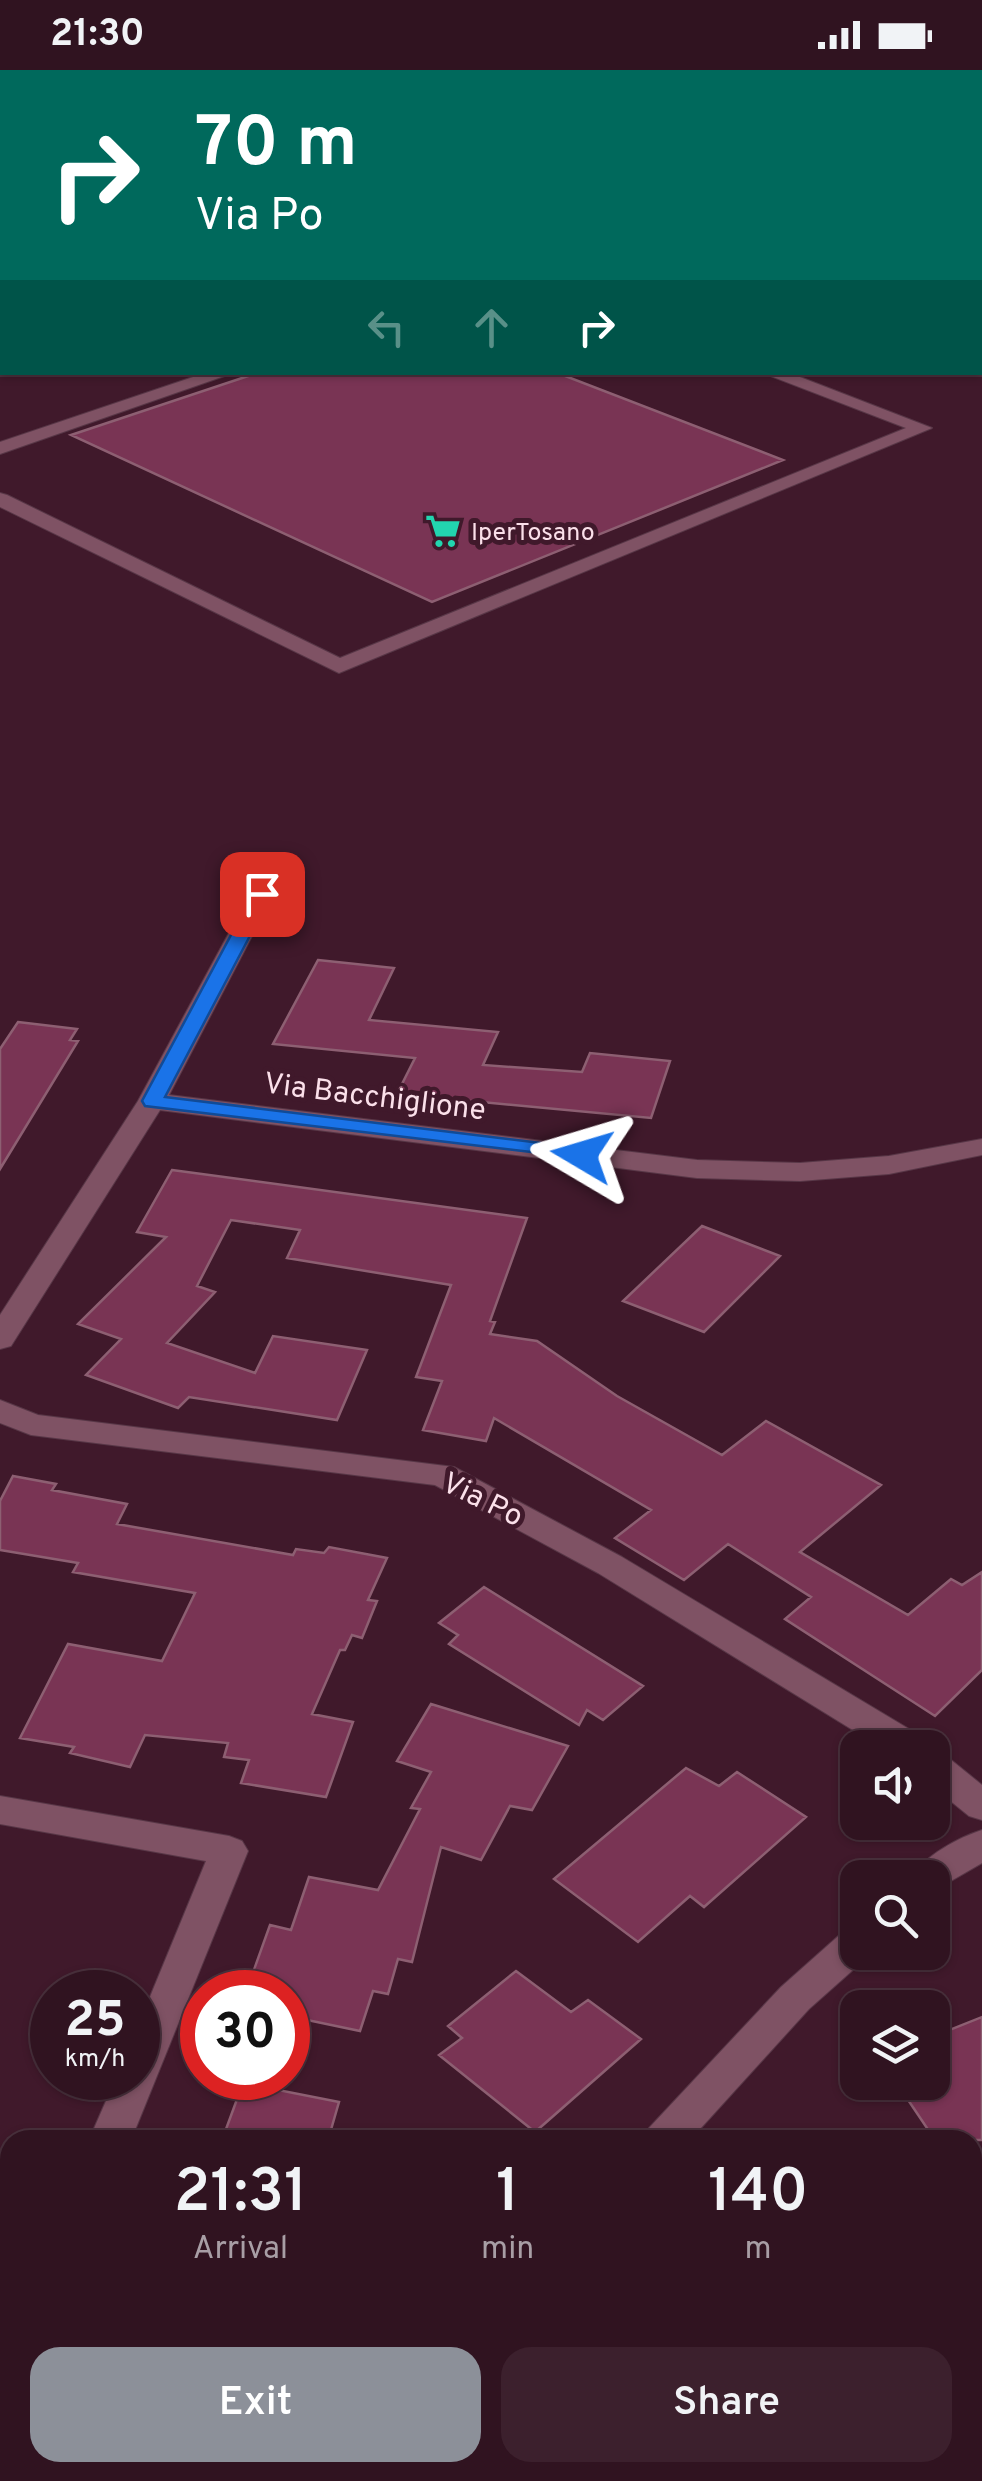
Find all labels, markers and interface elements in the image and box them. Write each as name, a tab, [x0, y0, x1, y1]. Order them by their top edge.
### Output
text: 21:30	[50, 11, 145, 60]
text: 70 m	[195, 102, 358, 191]
icon: right	[30, 110, 160, 240]
text: Via Po	[195, 189, 324, 246]
icon: left	[359, 300, 414, 355]
icon: ahead	[464, 300, 519, 355]
icon: right	[569, 300, 624, 355]
supermarket icon: IperTosano	[424, 512, 462, 550]
place label: IperTosano	[471, 518, 595, 550]
pin	[220, 852, 305, 937]
icon: arrive	[235, 867, 290, 922]
street label: Via Bacchiglione	[262, 1067, 488, 1130]
position arrow	[530, 1103, 634, 1207]
street label: Via Po	[435, 1466, 529, 1537]
map controls	[840, 1730, 950, 2100]
button: sound	[840, 1730, 950, 1840]
button: search	[840, 1860, 950, 1970]
speed limit sign: 30	[180, 1970, 310, 2100]
button: layers	[840, 1990, 950, 2100]
text: 25	[64, 1991, 126, 2054]
text: km/h	[65, 2044, 125, 2076]
text: 21:31	[174, 2157, 307, 2233]
text: 1	[496, 2157, 519, 2233]
text: 140	[708, 2157, 808, 2233]
text: Arrival	[193, 2230, 288, 2270]
text: min	[481, 2230, 534, 2270]
text: m	[745, 2230, 772, 2270]
button: Exit	[30, 2347, 481, 2462]
button: Share	[501, 2347, 952, 2462]

